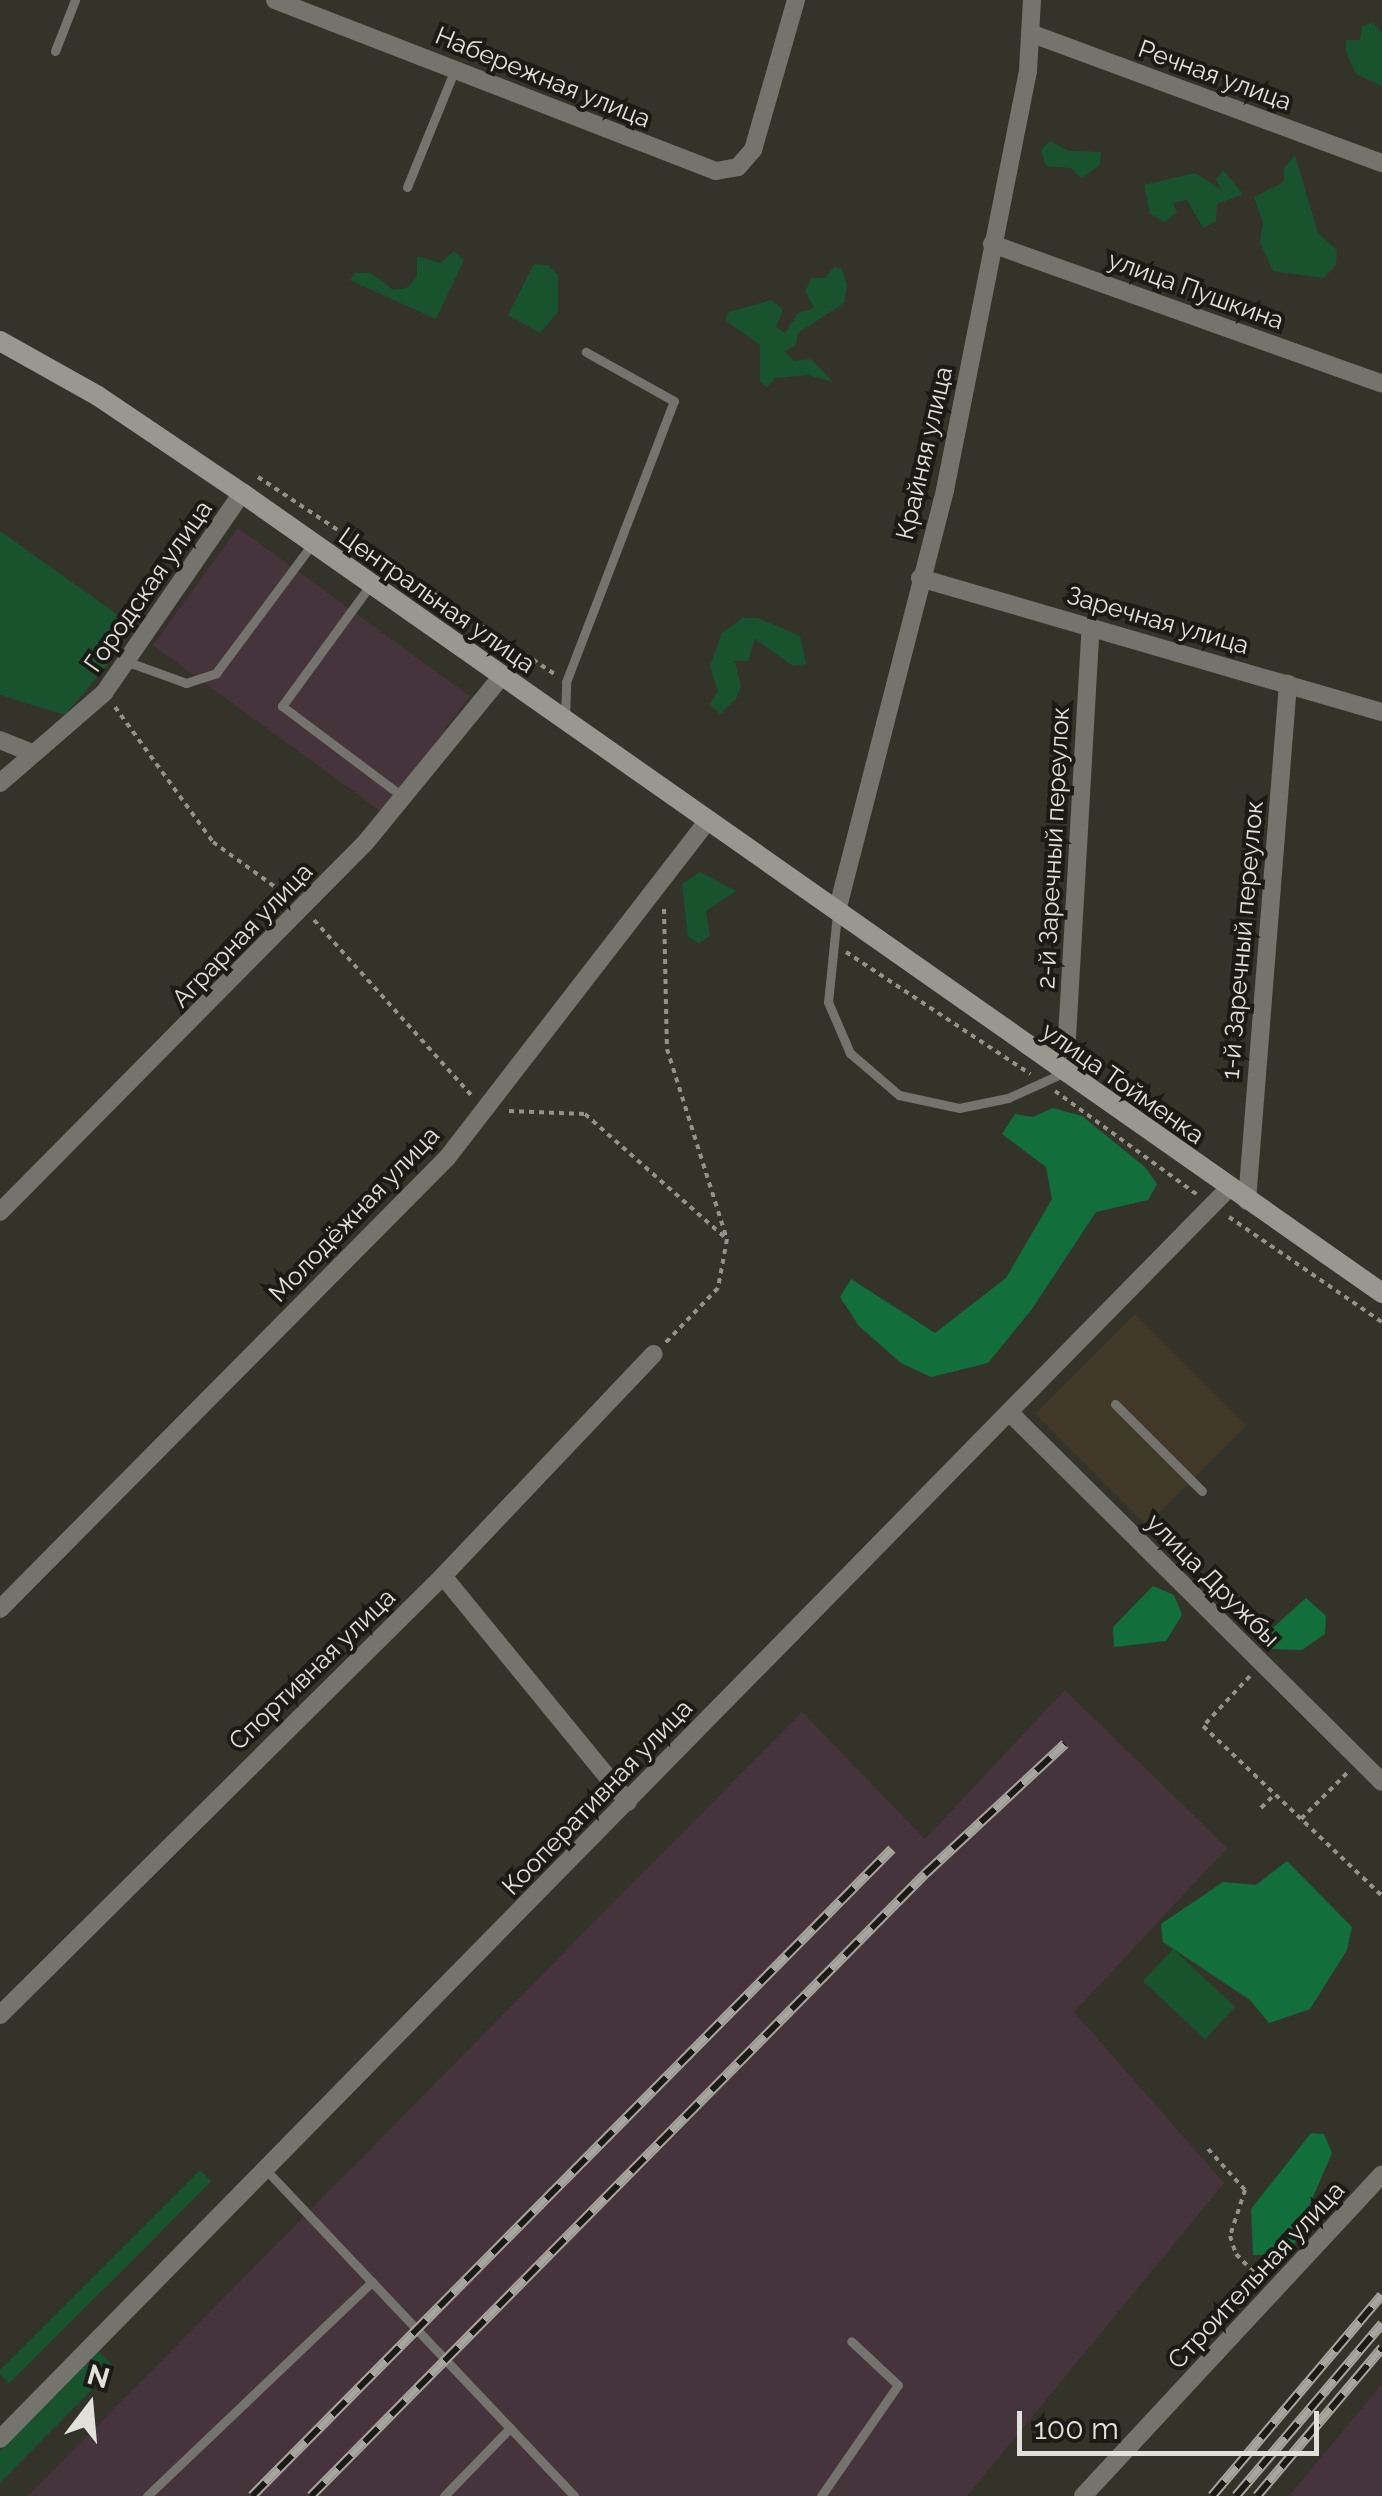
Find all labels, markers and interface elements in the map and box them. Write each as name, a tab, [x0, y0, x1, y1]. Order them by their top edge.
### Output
street label: Набережная улица	[431, 20, 655, 134]
street label: Речная улица	[1134, 33, 1296, 117]
street label: улица Пушкина	[1104, 244, 1288, 336]
street label: Крайняя улица	[889, 363, 959, 543]
street label: Городская улица	[78, 494, 218, 678]
street label: Центральная улица	[333, 521, 541, 679]
street label: Заречная улица	[1063, 580, 1253, 660]
street label: 2-й Заречный переулок	[1031, 706, 1075, 990]
street label: 1-й Заречный переулок	[1215, 799, 1269, 1081]
street label: Аграрная улица	[165, 856, 319, 1014]
street label: улица Тойменка	[1036, 1015, 1210, 1151]
street label: Молодёжная улица	[262, 1120, 446, 1308]
street label: улица Дружбы	[1140, 1507, 1286, 1653]
street label: Спортивная улица	[222, 1582, 402, 1756]
street label: Кооперативная улица	[496, 1693, 698, 1901]
street label: Строительная улица	[1161, 2175, 1351, 2375]
north arrow	[40, 2356, 140, 2456]
text: N	[84, 2358, 113, 2395]
scale bar	[1022, 2391, 1324, 2453]
text: 100 m	[1034, 2411, 1119, 2446]

